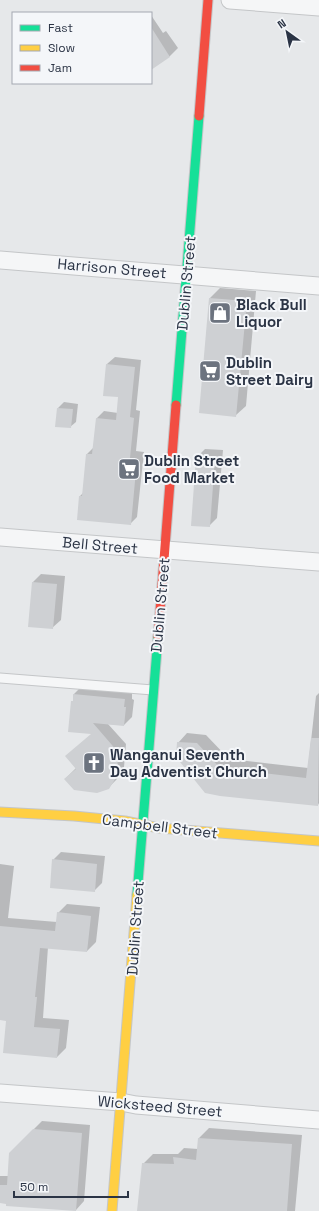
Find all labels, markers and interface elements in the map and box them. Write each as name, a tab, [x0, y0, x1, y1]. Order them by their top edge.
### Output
legend	[12, 12, 152, 84]
north arrow	[267, 12, 307, 52]
text: N	[275, 16, 288, 31]
text: Fast	[48, 20, 73, 36]
text: Slow	[48, 40, 75, 56]
text: Jam	[48, 60, 72, 76]
street label: Dublin Street	[172, 235, 200, 331]
street label: Harrison Street	[57, 254, 167, 282]
place label: Black Bull Liquor	[236, 295, 307, 331]
shop icon: Black Bull Liquor	[207, 300, 233, 326]
place label: Dublin Street Dairy	[226, 353, 313, 389]
supermarket icon: Dublin Street Dairy	[197, 358, 223, 384]
place label: Dublin Street Food Market	[144, 451, 240, 487]
supermarket icon: Dublin Street Food Market	[116, 456, 142, 482]
street label: Bell Street	[61, 532, 139, 558]
street label: Dublin Street	[146, 557, 174, 653]
place label: Wanganui Seventh Day Adventist Church	[110, 745, 267, 781]
church icon: Wanganui Seventh Day Adventist Church	[81, 750, 107, 776]
street label: Campbell Street	[101, 809, 219, 843]
street label: Dublin Street	[122, 880, 148, 976]
street label: Wicksteed Street	[97, 1091, 223, 1121]
scale bar	[14, 1173, 128, 1199]
text: 50 m	[20, 1179, 48, 1195]

